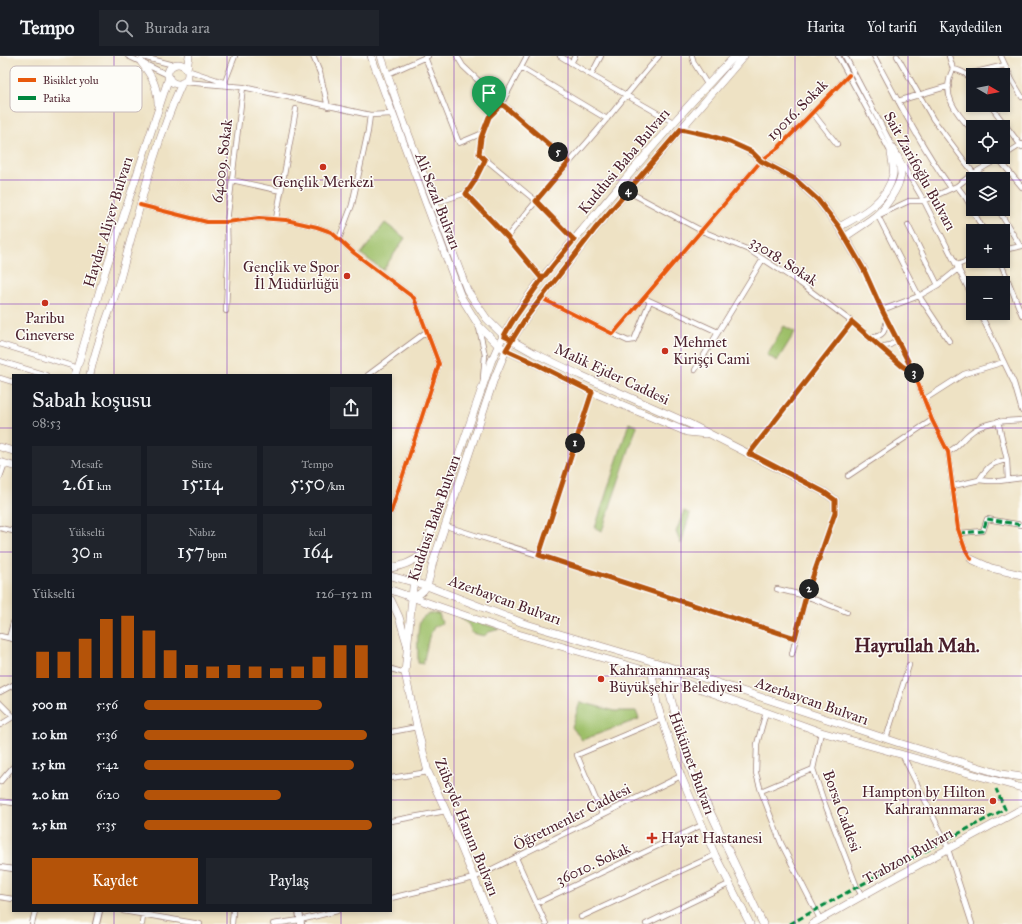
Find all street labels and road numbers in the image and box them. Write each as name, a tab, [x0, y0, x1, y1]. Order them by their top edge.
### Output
street label: 19016. Sokak	[763, 76, 831, 144]
street label: Kuddusi Baba Bulvarı	[575, 105, 673, 217]
street label: Sait Zarifoğlu Bulvarı	[880, 109, 960, 233]
street label: 64009. Sokak	[208, 118, 236, 204]
street label: Ali Sezal Bulvarı	[411, 149, 465, 252]
street label: Haydar Aliyev Bulvarı	[80, 155, 136, 289]
street label: 33018. Sokak	[747, 232, 821, 290]
street label: Malik Ejder Caddesi	[552, 339, 672, 409]
street label: Kuddusi Baba Bulvarı	[404, 452, 464, 584]
street label: Azerbaycan Bulvarı	[445, 571, 564, 629]
street label: Azerbaycan Bulvarı	[752, 673, 871, 729]
street label: Hükümet Bulvarı	[665, 709, 719, 817]
street label: Zübeyde Hanım Bulvarı	[431, 755, 503, 899]
street label: Borsa Caddesi	[819, 768, 865, 854]
street label: Öğretmenler Caddesi	[510, 779, 634, 854]
street label: Trabzon Bulvarı	[860, 824, 956, 888]
street label: 36010. Sokak	[553, 839, 633, 889]

